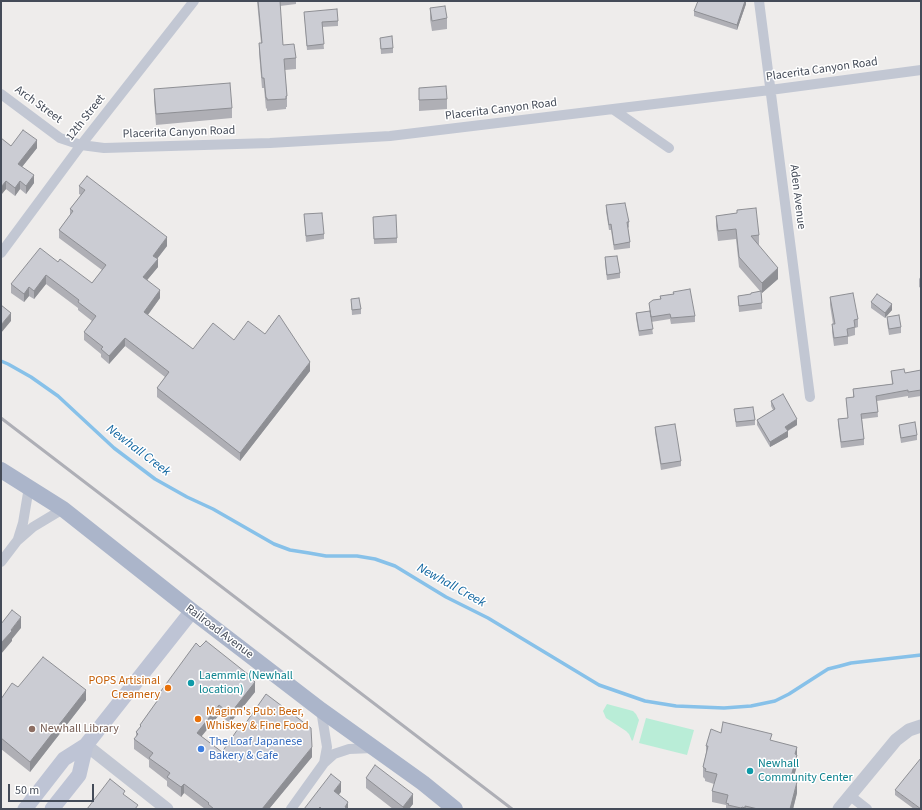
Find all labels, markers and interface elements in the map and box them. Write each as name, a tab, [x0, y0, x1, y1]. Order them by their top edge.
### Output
street label: Placerita Canyon Road	[765, 55, 879, 85]
street label: Arch Street	[12, 83, 64, 127]
street label: 12th Street	[63, 92, 109, 144]
street label: Placerita Canyon Road	[444, 96, 558, 124]
street label: Placerita Canyon Road	[122, 124, 236, 142]
street label: Aden Avenue	[786, 164, 808, 230]
water label: Newhall Creek	[103, 422, 173, 480]
water label: Newhall Creek	[414, 561, 488, 611]
street label: Railroad Avenue	[182, 602, 256, 662]
place label: Laemmle (Newhall location)	[199, 669, 293, 697]
place label: POPS Artisinal Creamery	[88, 674, 160, 702]
marker: Laemmle (Newhall location)	[186, 678, 196, 688]
marker: POPS Artisinal Creamery	[163, 683, 173, 693]
place label: Maginn's Pub: Beer, Whiskey & Fine Food	[206, 705, 309, 733]
marker: Maginn's Pub: Beer, Whiskey & Fine Food	[193, 714, 203, 724]
place label: Newhall Library	[40, 722, 119, 736]
marker: Newhall Library	[27, 724, 37, 734]
place label: The Loaf Japanese Bakery & Cafe	[209, 735, 302, 763]
marker: The Loaf Japanese Bakery & Cafe	[196, 744, 206, 754]
place label: Newhall Community Center	[758, 757, 853, 785]
marker: Newhall Community Center	[745, 766, 755, 776]
scale bar	[10, 776, 96, 802]
text: 50 m	[15, 782, 39, 799]

